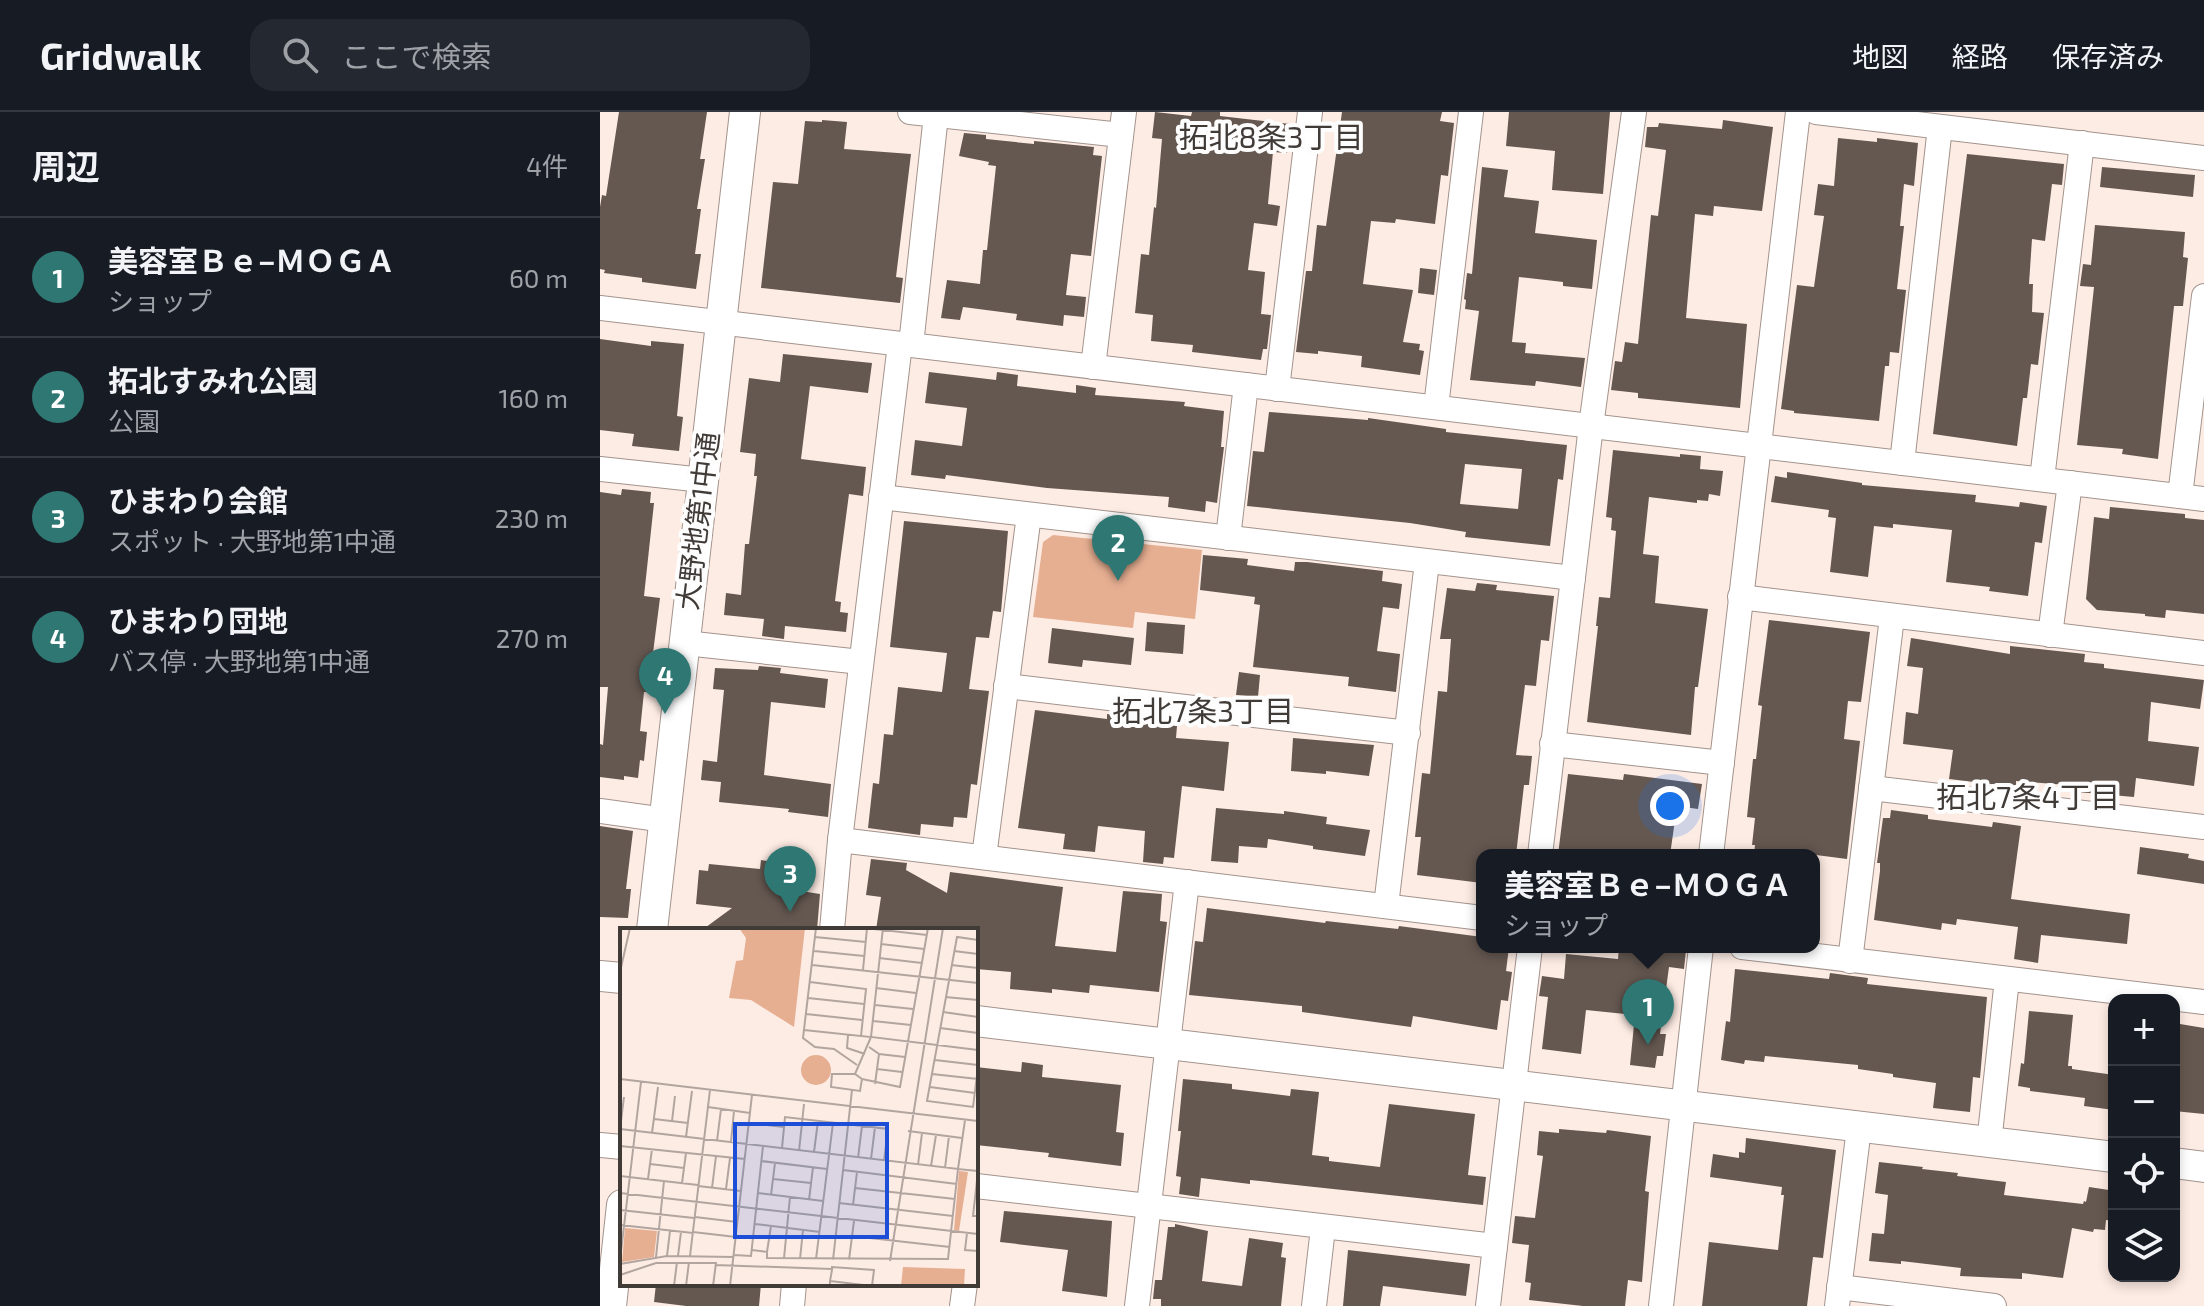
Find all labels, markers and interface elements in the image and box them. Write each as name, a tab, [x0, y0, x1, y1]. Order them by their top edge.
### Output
search box	[250, 19, 810, 91]
text: Gridwalk	[40, 32, 202, 78]
icon: search	[278, 33, 322, 77]
text: ここで検索	[342, 38, 492, 74]
text: 地図	[1852, 39, 1908, 73]
text: 経路	[1952, 39, 2008, 73]
text: 保存済み	[2052, 39, 2164, 73]
district label: 拓北8条3丁目	[1179, 118, 1363, 154]
text: 周辺	[32, 145, 100, 186]
text: 4件	[526, 150, 568, 181]
text: 美容室Ｂｅ−ＭＯＧＡ	[108, 242, 395, 278]
text: 1	[52, 262, 64, 293]
text: 60 m	[509, 262, 568, 293]
text: ショップ	[108, 285, 212, 316]
text: 拓北すみれ公園	[108, 362, 318, 398]
text: 2	[50, 382, 66, 413]
text: 160 m	[499, 382, 568, 413]
text: 公園	[108, 405, 160, 436]
street label: 大野地第1中通	[669, 430, 725, 612]
text: ひまわり会館	[108, 482, 288, 518]
text: 3	[51, 502, 65, 533]
text: 230 m	[495, 502, 568, 533]
pin: 2	[1092, 515, 1144, 581]
text: スポット · 大野地第1中通	[108, 525, 396, 556]
text: ひまわり団地	[108, 602, 288, 638]
text: 4	[50, 622, 66, 653]
text: 270 m	[496, 622, 568, 653]
text: バス停 · 大野地第1中通	[108, 645, 370, 676]
pin: 4	[639, 648, 691, 714]
district label: 拓北7条3丁目	[1112, 692, 1294, 728]
district label: 拓北7条4丁目	[1936, 778, 2120, 814]
your location	[1650, 786, 1690, 826]
pin: 3	[764, 846, 816, 912]
popup	[1476, 849, 1820, 953]
text: 美容室Ｂｅ−ＭＯＧＡ	[1504, 866, 1792, 902]
text: ショップ	[1504, 909, 1608, 940]
inset map	[620, 928, 978, 1286]
pin: 1	[1622, 979, 1674, 1045]
map controls	[2108, 994, 2180, 1282]
button: +	[2108, 994, 2180, 1066]
button: −	[2108, 1066, 2180, 1138]
button: locate	[2108, 1138, 2180, 1210]
button: layers	[2108, 1210, 2180, 1282]

